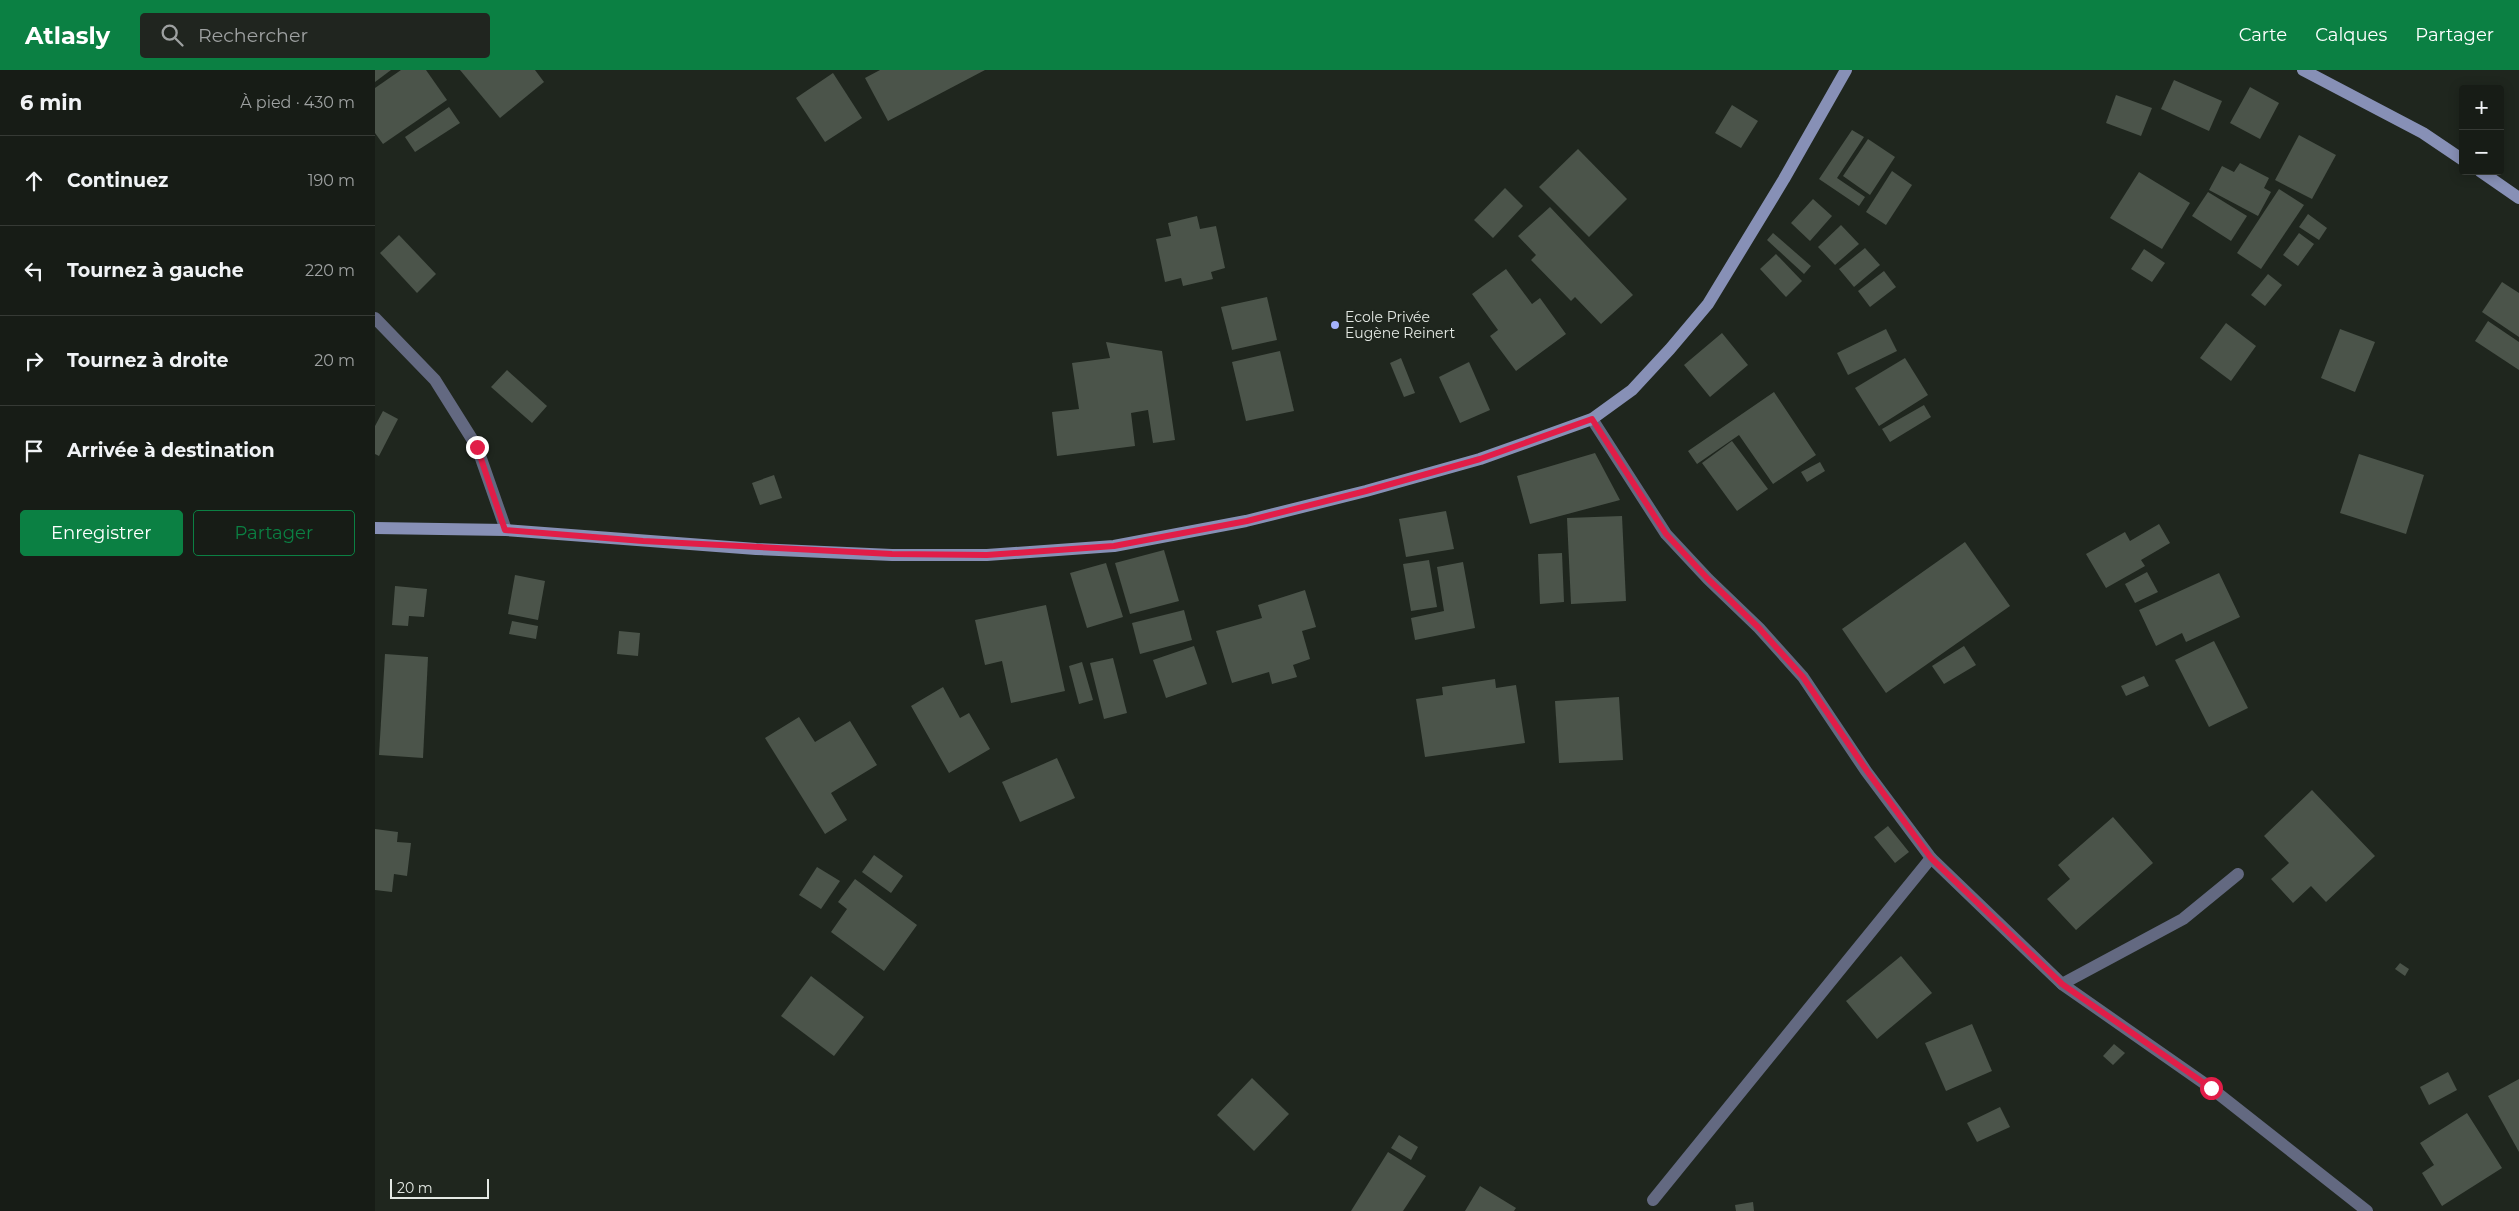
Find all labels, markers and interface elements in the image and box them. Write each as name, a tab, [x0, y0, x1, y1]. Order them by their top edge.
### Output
search box	[140, 13, 490, 58]
text: Atlasly	[25, 21, 110, 50]
icon: search	[158, 21, 186, 49]
text: Rechercher	[198, 24, 308, 47]
text: Carte	[2239, 24, 2287, 46]
text: Calques	[2315, 24, 2387, 46]
text: Partager	[2415, 24, 2494, 46]
map controls	[2459, 85, 2504, 175]
button: +	[2459, 85, 2504, 130]
text: 6 min	[20, 90, 82, 115]
text: À pied · 430 m	[240, 93, 355, 112]
button: −	[2459, 130, 2504, 175]
icon: ahead	[20, 167, 48, 195]
text: Continuez	[67, 169, 168, 192]
text: 190 m	[308, 171, 355, 190]
icon: left	[20, 257, 48, 285]
text: Tournez à gauche	[67, 259, 244, 282]
text: 220 m	[305, 261, 355, 280]
place label: Ecole Privée Eugène Reinert	[1345, 308, 1455, 342]
marker: Ecole Privée Eugène Reinert	[1329, 319, 1341, 331]
icon: right	[20, 347, 48, 375]
text: Tournez à droite	[67, 349, 228, 372]
text: 20 m	[314, 351, 355, 370]
route end	[466, 436, 489, 459]
icon: arrive	[20, 437, 48, 465]
text: Arrivée à destination	[67, 439, 275, 462]
button: Enregistrer	[20, 510, 183, 556]
button: Partager	[193, 510, 355, 556]
route start	[2200, 1077, 2223, 1100]
scale bar	[390, 1176, 489, 1199]
text: 20 m	[397, 1179, 433, 1197]

